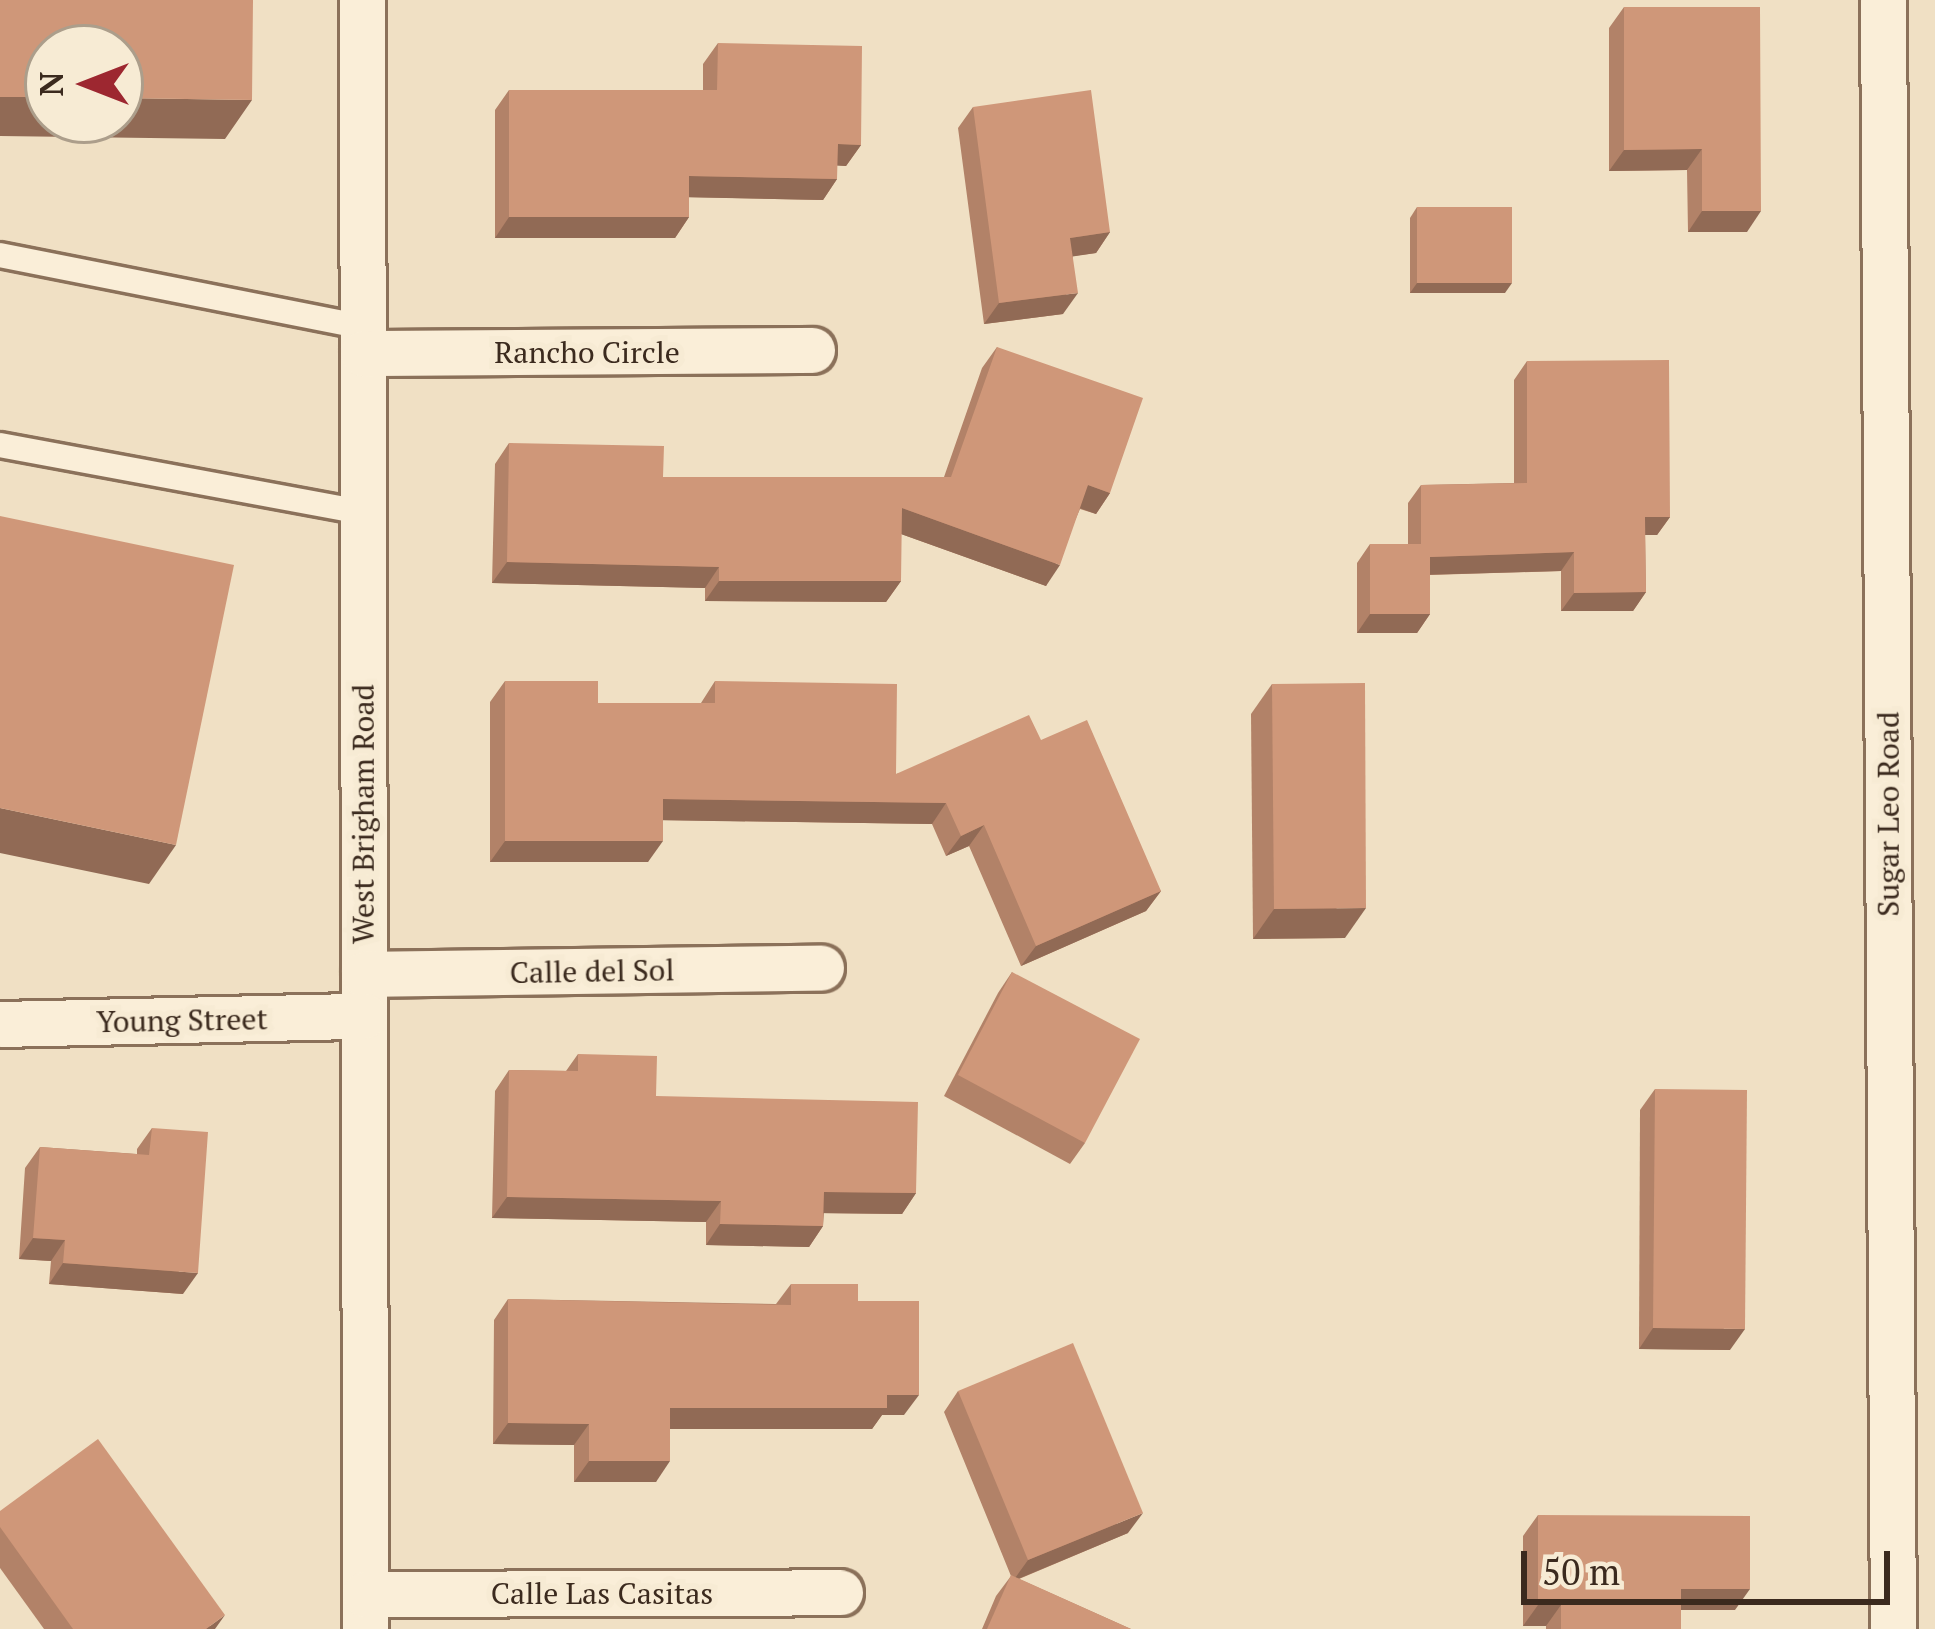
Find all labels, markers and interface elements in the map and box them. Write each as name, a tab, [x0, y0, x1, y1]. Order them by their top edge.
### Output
north arrow	[24, 24, 144, 144]
text: N	[29, 72, 72, 97]
street label: Rancho Circle	[494, 334, 680, 370]
street label: West Brigham Road	[345, 684, 381, 944]
street label: Sugar Leo Road	[1870, 711, 1906, 917]
street label: Calle del Sol	[509, 952, 675, 990]
street label: Young Street	[96, 1001, 268, 1039]
scale bar	[1527, 1527, 1896, 1601]
text: 50 m	[1542, 1548, 1620, 1595]
street label: Calle Las Casitas	[491, 1575, 713, 1611]

